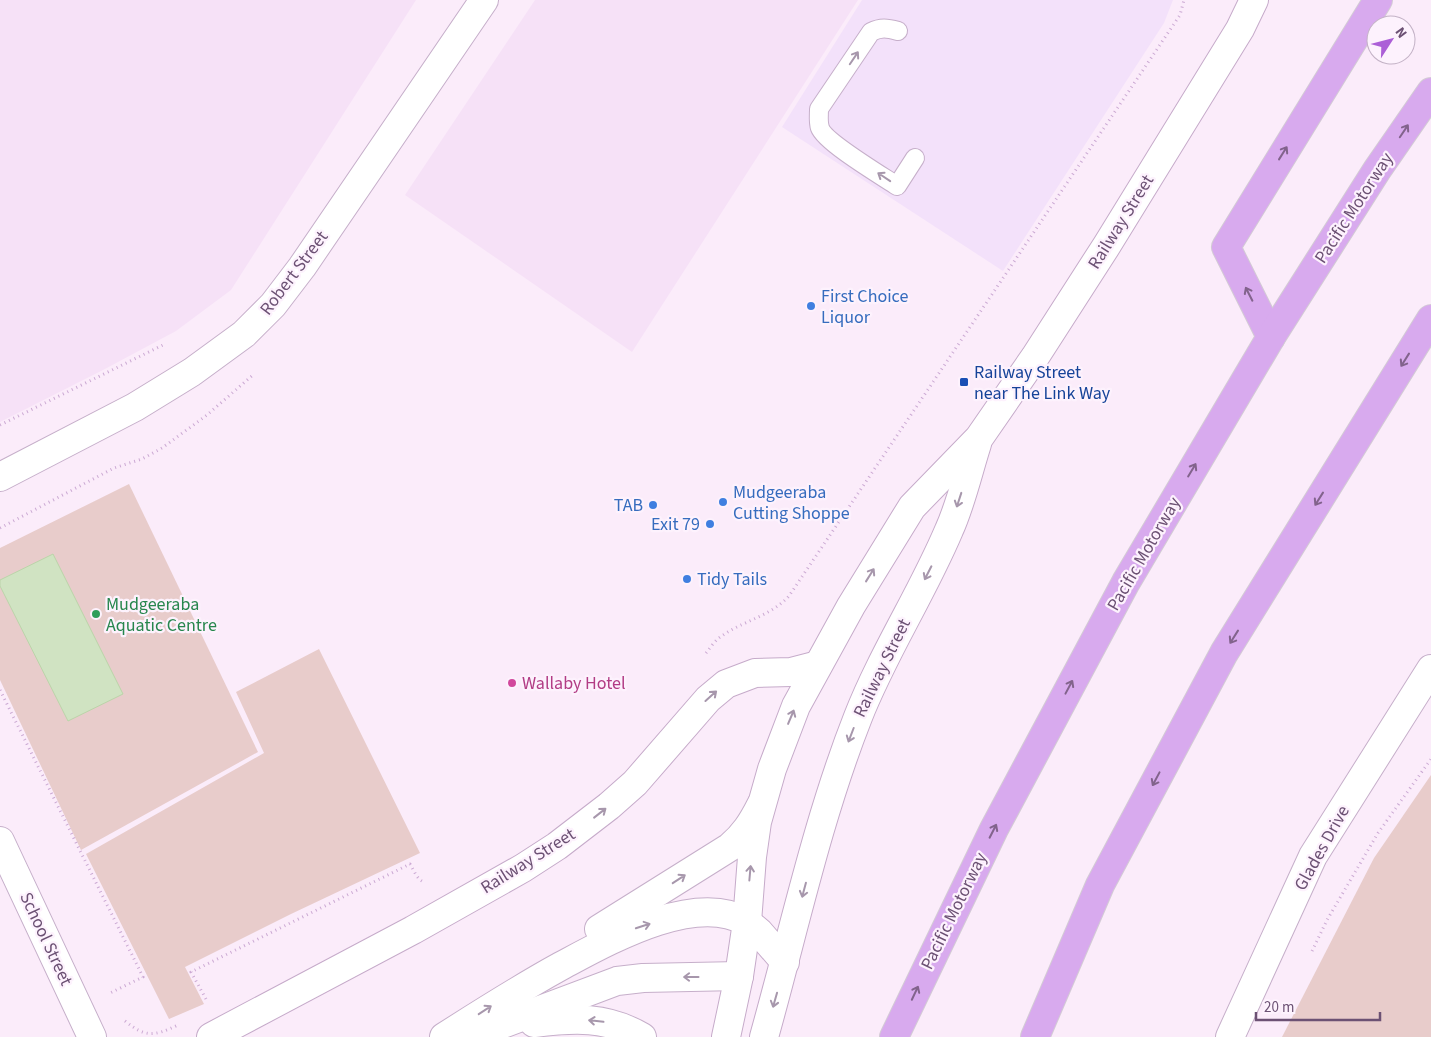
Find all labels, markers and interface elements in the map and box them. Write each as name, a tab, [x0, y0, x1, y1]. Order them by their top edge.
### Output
north arrow	[1366, 15, 1416, 65]
text: N	[1390, 23, 1412, 43]
one-way arrow	[849, 51, 859, 65]
one-way arrow	[1399, 124, 1409, 138]
one-way arrow	[1279, 146, 1289, 160]
street label: Pacific Motorway	[1309, 147, 1400, 268]
street label: Railway Street	[1082, 170, 1160, 274]
one-way arrow	[877, 172, 891, 182]
street label: Robert Street	[254, 226, 334, 320]
place label: First Choice Liquor	[821, 284, 908, 330]
one-way arrow	[1244, 286, 1254, 301]
marker: First Choice Liquor	[805, 300, 817, 312]
one-way arrow	[1399, 353, 1409, 367]
place label: Railway Street near The Link Way	[974, 360, 1111, 406]
marker: Railway Street near The Link Way	[958, 376, 970, 388]
one-way arrow	[1188, 463, 1198, 477]
place label: Mudgeeraba Cutting Shoppe	[733, 480, 850, 526]
one-way arrow	[1314, 491, 1324, 505]
one-way arrow	[954, 492, 964, 508]
street label: Pacific Motorway	[1101, 492, 1187, 615]
place label: TAB	[614, 493, 643, 518]
marker: Mudgeeraba Cutting Shoppe	[717, 496, 729, 508]
marker: TAB	[647, 499, 659, 511]
place label: Exit 79	[651, 512, 700, 537]
marker: Exit 79	[704, 518, 716, 530]
one-way arrow	[923, 565, 932, 580]
place label: Tidy Tails	[697, 567, 767, 592]
one-way arrow	[865, 568, 876, 582]
marker: Tidy Tails	[681, 573, 693, 585]
place label: Mudgeeraba Aquatic Centre	[106, 592, 217, 638]
marker: Mudgeeraba Aquatic Centre	[90, 608, 102, 620]
street label: Railway Street	[847, 614, 917, 722]
one-way arrow	[1228, 629, 1238, 643]
place label: Wallaby Hotel	[522, 671, 626, 696]
marker: Wallaby Hotel	[506, 677, 518, 689]
one-way arrow	[1065, 681, 1075, 695]
one-way arrow	[705, 690, 718, 702]
one-way arrow	[787, 710, 797, 725]
one-way arrow	[846, 727, 855, 742]
one-way arrow	[1151, 772, 1161, 787]
street label: Glades Drive	[1288, 801, 1356, 895]
one-way arrow	[593, 808, 606, 819]
street label: Railway Street	[476, 822, 580, 900]
one-way arrow	[988, 823, 998, 838]
street label: Pacific Motorway	[915, 848, 993, 974]
one-way arrow	[745, 866, 755, 882]
one-way arrow	[672, 874, 686, 884]
one-way arrow	[799, 882, 808, 898]
street label: School Street	[13, 888, 79, 990]
one-way arrow	[635, 921, 651, 930]
one-way arrow	[683, 972, 699, 982]
one-way arrow	[911, 986, 920, 1001]
scale bar	[1256, 990, 1380, 1022]
one-way arrow	[769, 991, 779, 1007]
text: 20 m	[1264, 997, 1294, 1018]
one-way arrow	[478, 1005, 492, 1016]
one-way arrow	[589, 1016, 605, 1026]

